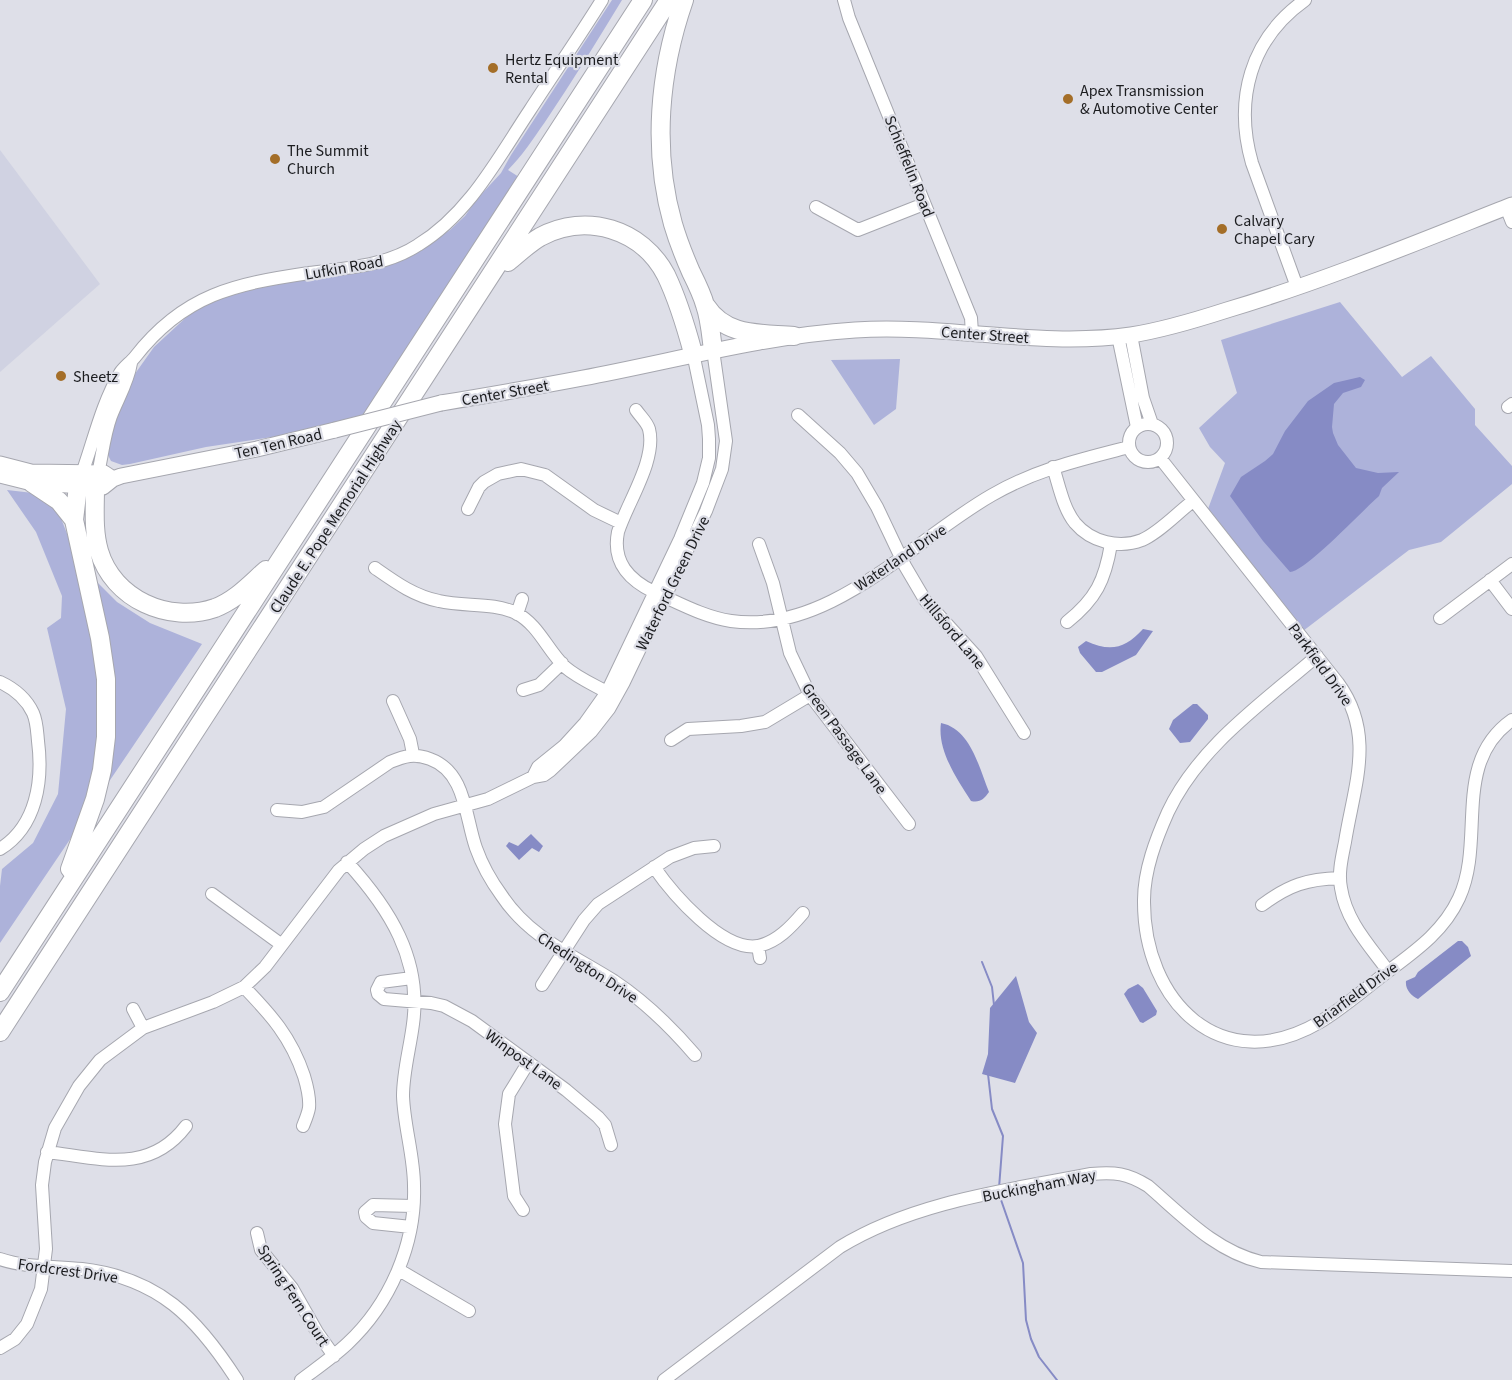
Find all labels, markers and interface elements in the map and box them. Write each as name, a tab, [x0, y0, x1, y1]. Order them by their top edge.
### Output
place label: Hertz Equipment Rental	[505, 49, 619, 89]
marker: Hertz Equipment Rental	[486, 61, 500, 75]
place label: Apex Transmission & Automotive Center	[1080, 80, 1219, 120]
marker: Apex Transmission & Automotive Center	[1061, 92, 1075, 106]
street label: Schieffelin Road	[879, 112, 939, 220]
place label: The Summit Church	[287, 140, 369, 180]
marker: The Summit Church	[268, 152, 282, 166]
place label: Calvary Chapel Cary	[1234, 210, 1315, 250]
marker: Calvary Chapel Cary	[1215, 222, 1229, 236]
street label: Lufkin Road	[303, 250, 385, 286]
street label: Center Street	[940, 321, 1030, 349]
place label: Sheetz	[73, 366, 118, 388]
marker: Sheetz	[54, 369, 68, 383]
street label: Center Street	[460, 374, 551, 411]
street label: Claude E. Pope Memorial Highway	[265, 415, 407, 618]
street label: Ten Ten Road	[232, 423, 324, 465]
street label: Waterford Green Drive	[631, 512, 715, 654]
street label: Waterland Drive	[850, 519, 951, 597]
street label: Hillsford Lane	[914, 589, 990, 674]
street label: Parkfield Drive	[1283, 619, 1358, 710]
street label: Green Passage Lane	[796, 679, 892, 799]
street label: Chedington Drive	[533, 927, 642, 1009]
street label: Briarfield Drive	[1309, 957, 1403, 1033]
street label: Winpost Lane	[480, 1024, 566, 1095]
street label: Buckingham Way	[981, 1164, 1098, 1208]
street label: Spring Fern Court	[252, 1240, 335, 1351]
street label: Fordcrest Drive	[16, 1253, 119, 1289]

